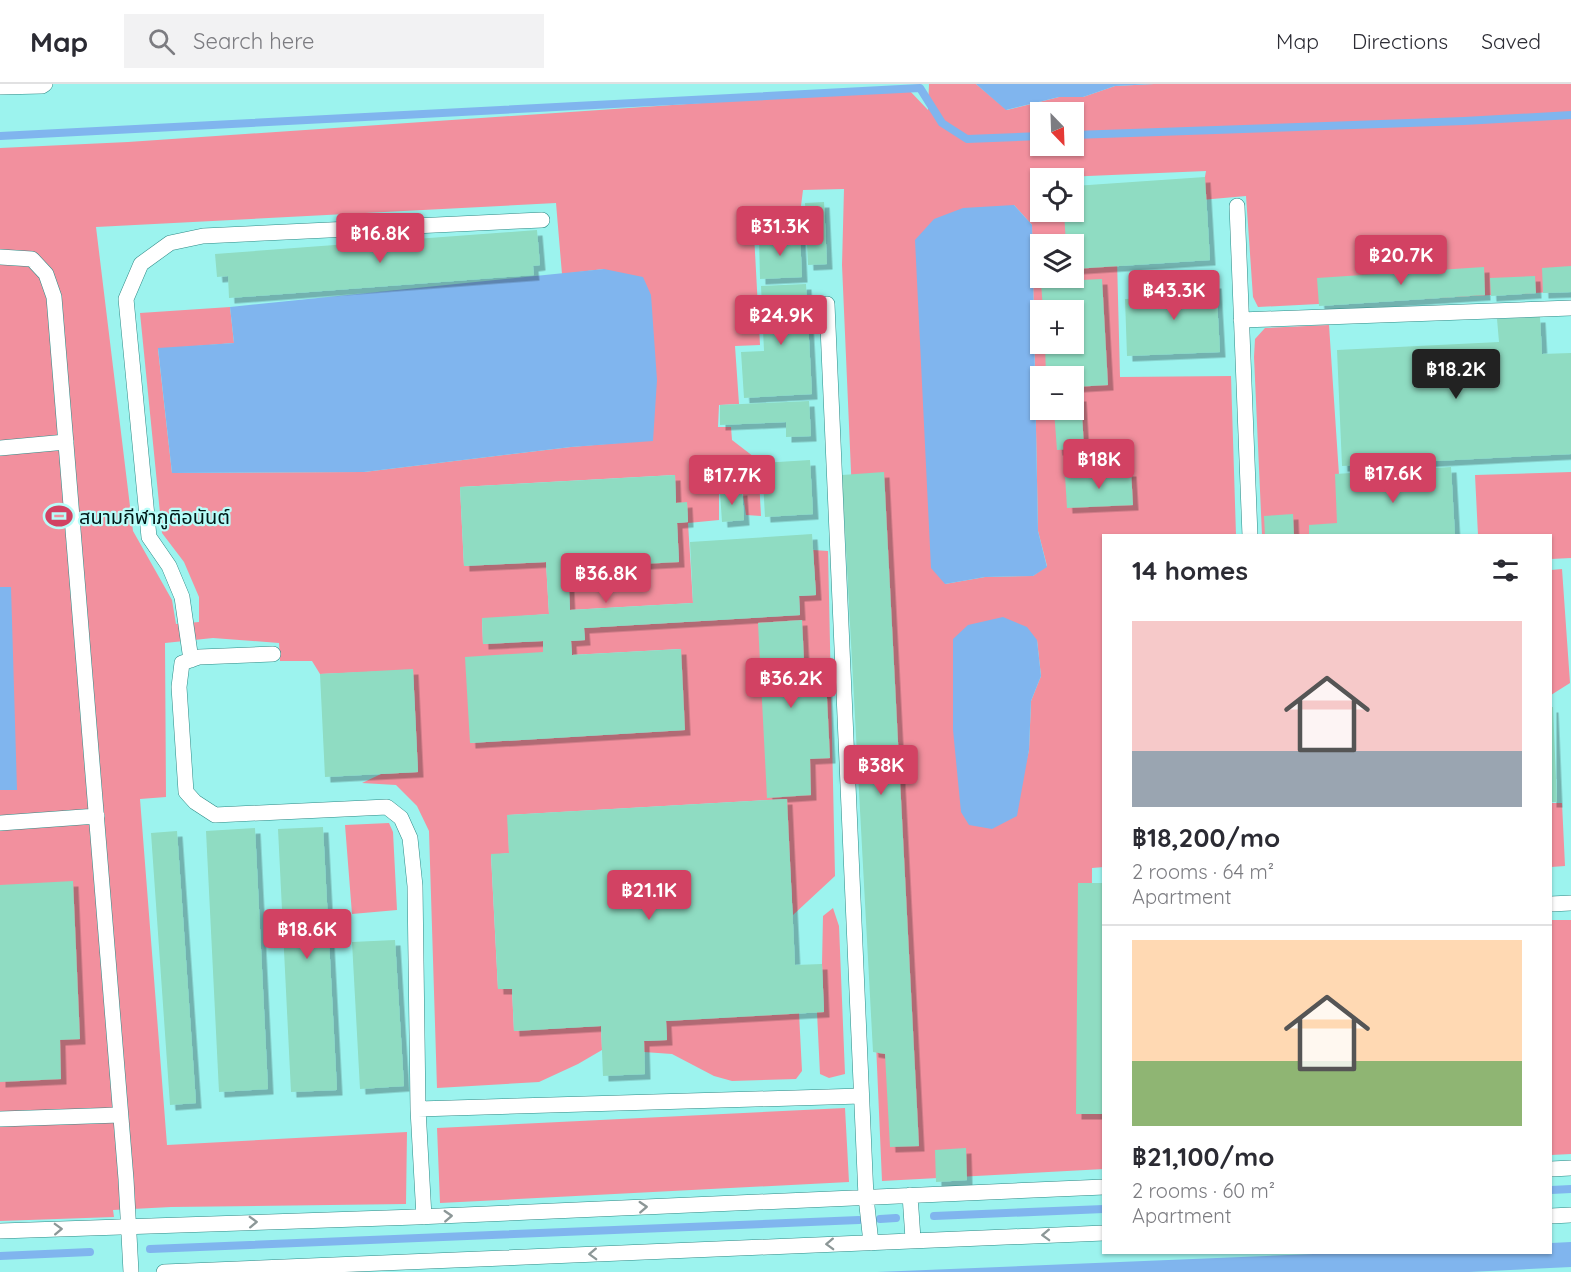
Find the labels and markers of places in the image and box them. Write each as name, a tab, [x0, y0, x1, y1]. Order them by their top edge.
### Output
pin: ฿31.3K	[731, 206, 829, 257]
pin: ฿16.8K	[331, 213, 429, 264]
pin: ฿20.7K	[1352, 235, 1450, 286]
pin: ฿43.3K	[1125, 270, 1223, 321]
pin: ฿24.9K	[732, 295, 830, 346]
pin: ฿18.2K	[1407, 349, 1505, 400]
pin: ฿18K	[1063, 439, 1135, 490]
pin: ฿17.6K	[1344, 453, 1442, 504]
pin: ฿17.7K	[683, 455, 781, 506]
sports icon: สนามกีฬาภูติอนันต์	[44, 501, 74, 531]
place label: สนามกีฬาภูติอนันต์	[79, 504, 230, 530]
pin: ฿36.8K	[557, 553, 655, 604]
pin: ฿36.2K	[742, 658, 840, 709]
pin: ฿38K	[845, 745, 917, 796]
pin: ฿21.1K	[600, 870, 698, 921]
pin: ฿18.6K	[258, 909, 356, 960]

